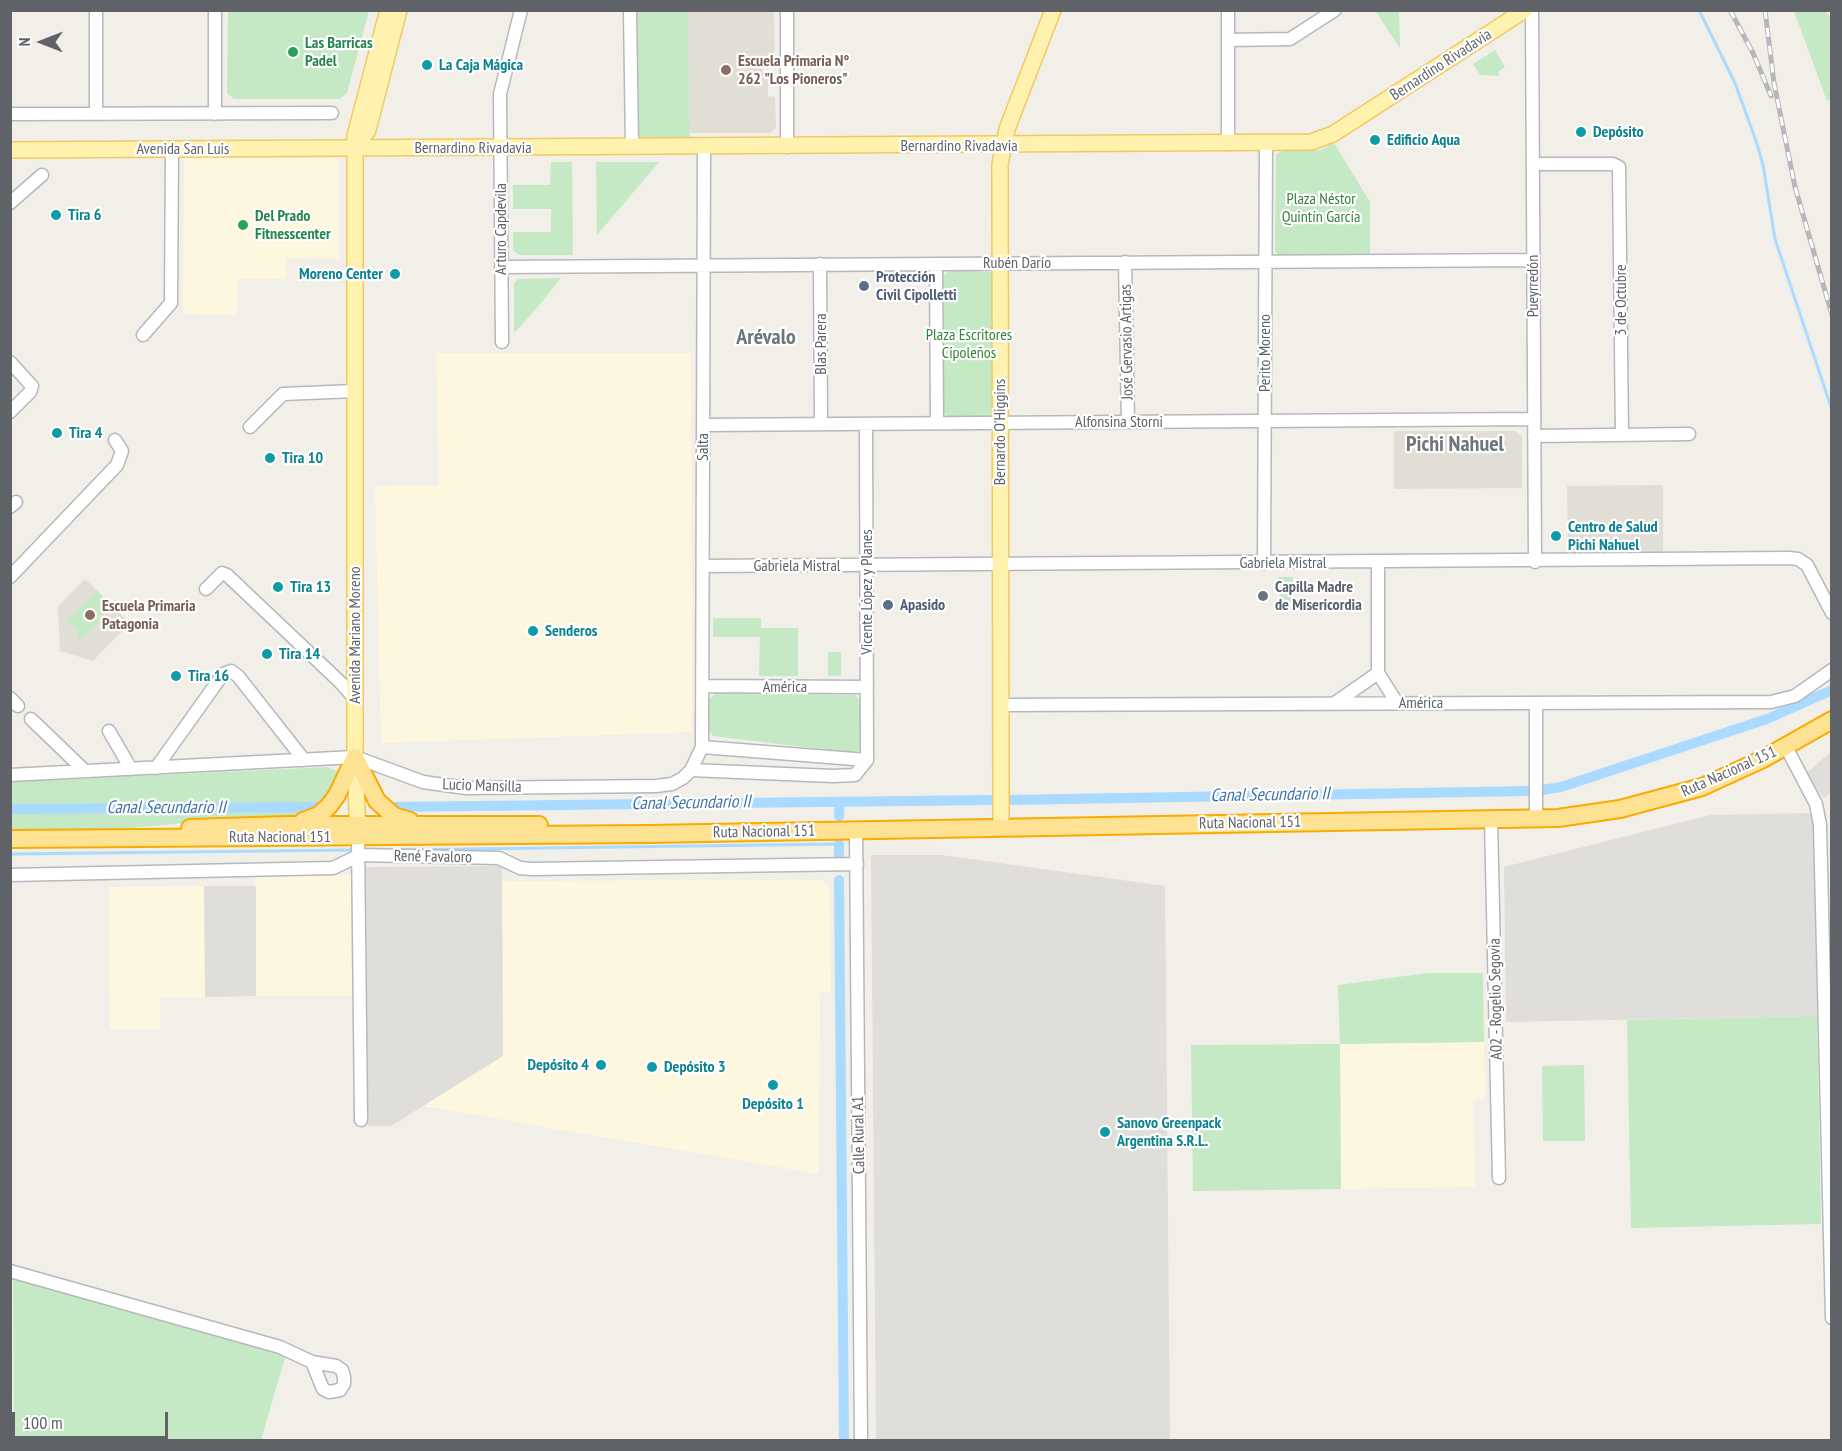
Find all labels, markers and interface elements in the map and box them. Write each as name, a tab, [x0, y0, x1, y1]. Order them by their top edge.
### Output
north arrow	[12, 12, 72, 72]
street label: Bernardino Rivadavia	[1387, 25, 1495, 105]
place label: Las Barricas Padel	[305, 33, 373, 71]
text: N	[14, 38, 34, 46]
marker: Las Barricas Padel	[286, 45, 300, 59]
place label: Escuela Primaria N° 262 "Los Pioneros"	[738, 51, 849, 89]
place label: La Caja Mágica	[439, 55, 523, 75]
marker: La Caja Mágica	[420, 58, 434, 72]
marker: Escuela Primaria N° 262 "Los Pioneros"	[719, 63, 733, 77]
place label: Depósito	[1593, 122, 1644, 142]
marker: Depósito	[1574, 125, 1588, 139]
place label: Edificio Aqua	[1387, 130, 1460, 150]
marker: Edificio Aqua	[1368, 133, 1382, 147]
street label: Bernardino Rivadavia	[900, 136, 1018, 156]
street label: Bernardino Rivadavia	[414, 138, 532, 158]
street label: Avenida San Luis	[136, 139, 230, 159]
street label: Arturo Capdevila	[491, 183, 511, 275]
park label: Plaza Néstor Quintín García	[1282, 189, 1360, 227]
place label: Tira 6	[68, 205, 101, 225]
place label: Del Prado Fitnesscenter	[255, 206, 331, 244]
marker: Tira 6	[49, 208, 63, 222]
marker: Del Prado Fitnesscenter	[236, 218, 250, 232]
street label: Rubén Darío	[983, 253, 1051, 273]
street label: Pueyrredón	[1523, 255, 1543, 317]
place label: Moreno Center	[299, 264, 383, 284]
street label: 3 de Octubre	[1611, 264, 1631, 336]
marker: Moreno Center	[388, 267, 402, 281]
place label: Protección Civil Cipolletti	[876, 267, 957, 305]
marker: Protección Civil Cipolletti	[857, 279, 871, 293]
street label: José Gervasio Artigas	[1116, 284, 1138, 400]
street label: Blas Parera	[811, 313, 831, 375]
street label: Perito Moreno	[1255, 314, 1275, 392]
district label: Arévalo	[736, 325, 796, 351]
park label: Plaza Escritores Cipoleños	[926, 325, 1012, 363]
street label: Bernardo O'Higgins	[990, 379, 1010, 485]
street label: Alfonsina Storni	[1075, 412, 1163, 432]
place label: Tira 4	[69, 423, 102, 443]
marker: Tira 4	[50, 426, 64, 440]
district label: Pichi Nahuel	[1406, 432, 1504, 458]
street label: Salta	[693, 433, 713, 461]
place label: Tira 10	[282, 448, 323, 468]
marker: Tira 10	[263, 451, 277, 465]
place label: Centro de Salud Pichi Nahuel	[1568, 517, 1658, 555]
street label: Vicente López y Planes	[857, 529, 877, 655]
marker: Centro de Salud Pichi Nahuel	[1549, 529, 1563, 543]
street label: Gabriela Mistral	[1239, 553, 1327, 573]
street label: Gabriela Mistral	[753, 556, 841, 576]
street label: Avenida Mariano Moreno	[345, 566, 365, 704]
place label: Tira 13	[290, 577, 331, 597]
place label: Capilla Madre de Misericordia	[1275, 577, 1362, 615]
marker: Tira 13	[271, 580, 285, 594]
marker: Capilla Madre de Misericordia	[1256, 589, 1270, 603]
place label: Apasido	[900, 595, 945, 615]
place label: Escuela Primaria Patagonia	[102, 596, 196, 634]
marker: Apasido	[881, 598, 895, 612]
marker: Escuela Primaria Patagonia	[83, 608, 97, 622]
place label: Senderos	[545, 621, 597, 641]
marker: Senderos	[526, 624, 540, 638]
place label: Tira 14	[279, 644, 320, 664]
marker: Tira 14	[260, 647, 274, 661]
place label: Tira 16	[188, 666, 229, 686]
marker: Tira 16	[169, 669, 183, 683]
street label: América	[763, 677, 807, 697]
street label: América	[1399, 693, 1443, 713]
street label: Ruta Nacional 151	[1678, 742, 1780, 802]
street label: Lucio Mansilla	[442, 775, 522, 797]
water label: Canal Secundario II	[1210, 783, 1330, 807]
water label: Canal Secundario II	[631, 791, 751, 815]
water label: Canal Secundario II	[106, 797, 226, 819]
street label: Ruta Nacional 151	[1199, 813, 1301, 833]
street label: Ruta Nacional 151	[713, 822, 815, 842]
street label: Ruta Nacional 151	[229, 827, 331, 847]
street label: René Favaloro	[394, 847, 472, 867]
street label: A02 - Rogelio Segovia	[1485, 938, 1507, 1060]
place label: Depósito 4	[527, 1055, 589, 1075]
place label: Depósito 3	[664, 1057, 726, 1077]
marker: Depósito 4	[594, 1058, 608, 1072]
marker: Depósito 3	[645, 1060, 659, 1074]
marker: Depósito 1	[766, 1078, 780, 1092]
place label: Depósito 1	[742, 1094, 804, 1114]
street label: Calle Rural A1	[849, 1096, 869, 1174]
place label: Sanovo Greenpack Argentina S.R.L.	[1117, 1113, 1221, 1151]
marker: Sanovo Greenpack Argentina S.R.L.	[1098, 1125, 1112, 1139]
scale bar	[15, 1400, 171, 1438]
text: 100 m	[23, 1411, 63, 1434]

